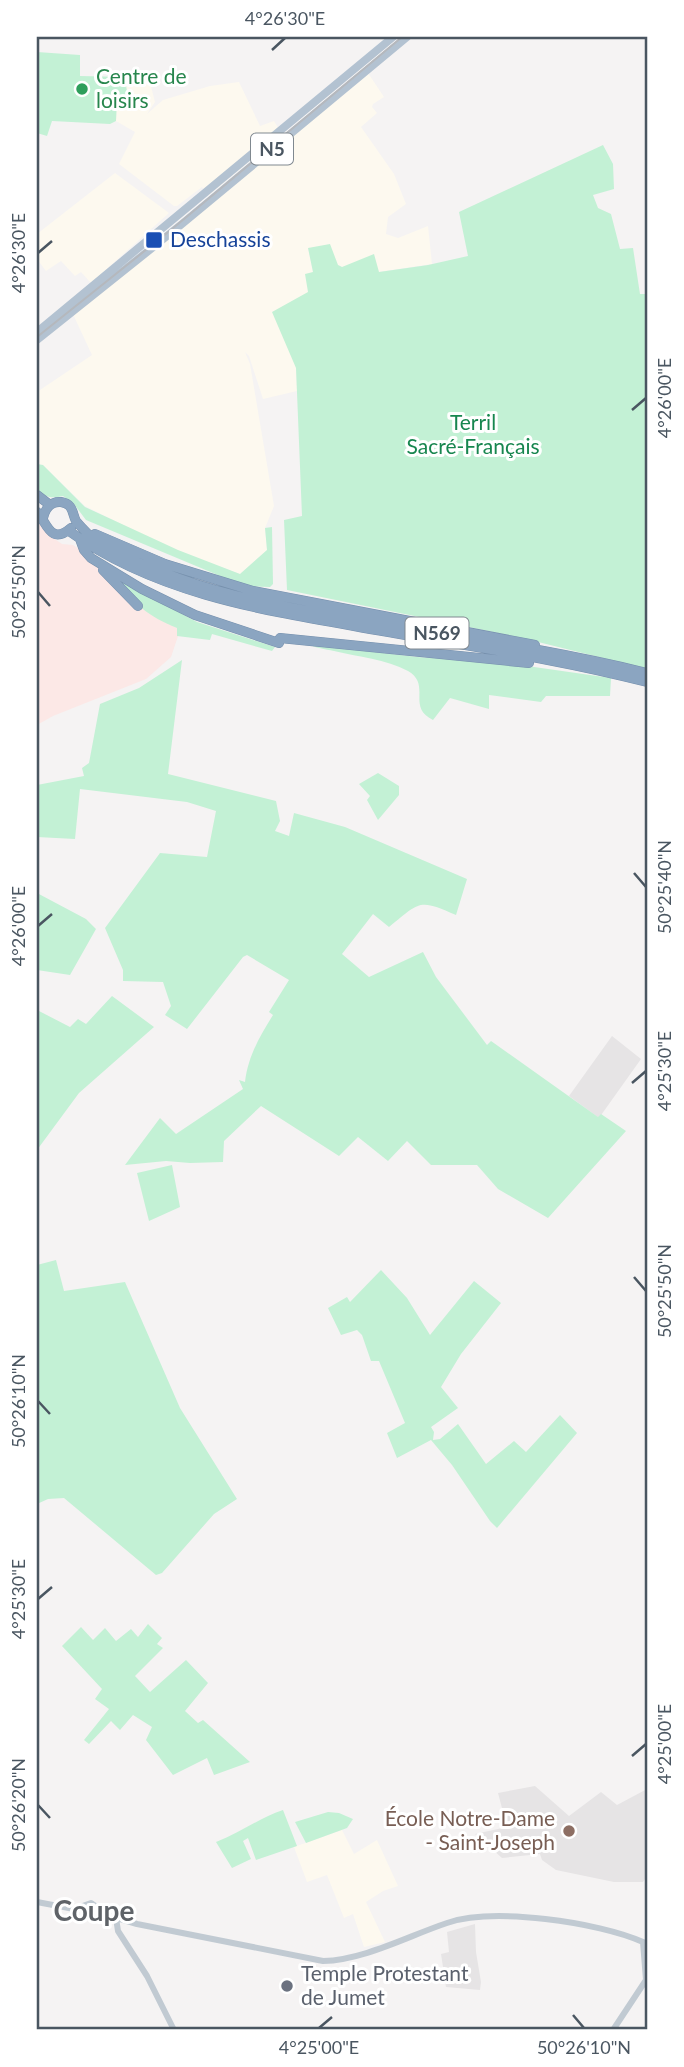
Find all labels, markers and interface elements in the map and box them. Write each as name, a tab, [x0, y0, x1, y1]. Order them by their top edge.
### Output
text: 4°26'30"E	[245, 7, 325, 29]
place label: Centre de loisirs	[96, 63, 187, 112]
marker: Centre de loisirs	[74, 81, 90, 97]
road number: N5	[251, 134, 293, 164]
text: 4°26'30"E	[7, 213, 29, 293]
place label: Deschassis	[170, 226, 271, 251]
marker: Deschassis	[144, 230, 164, 250]
text: 4°26'00"E	[653, 358, 675, 438]
park label: Terril Sacré-Français	[406, 409, 540, 458]
text: 50°25'50"N	[7, 545, 29, 639]
road number: N569	[406, 618, 468, 648]
text: 50°25'40"N	[653, 840, 675, 934]
text: 4°26'00"E	[7, 886, 29, 966]
text: 4°25'30"E	[653, 1031, 675, 1111]
text: 50°25'50"N	[653, 1244, 675, 1338]
text: 50°26'10"N	[7, 1354, 29, 1448]
text: 4°25'30"E	[7, 1559, 29, 1639]
text: 4°25'00"E	[653, 1704, 675, 1784]
text: 50°26'20"N	[7, 1758, 29, 1852]
place label: École Notre-Dame - Saint-Joseph	[385, 1805, 555, 1854]
marker: École Notre-Dame - Saint-Joseph	[561, 1823, 577, 1839]
district label: Coupe	[54, 1893, 135, 1927]
place label: Temple Protestant de Jumet	[301, 1960, 469, 2009]
marker: Temple Protestant de Jumet	[279, 1978, 295, 1994]
text: 4°25'00"E	[279, 2036, 359, 2058]
text: 50°26'10"N	[537, 2036, 631, 2058]

